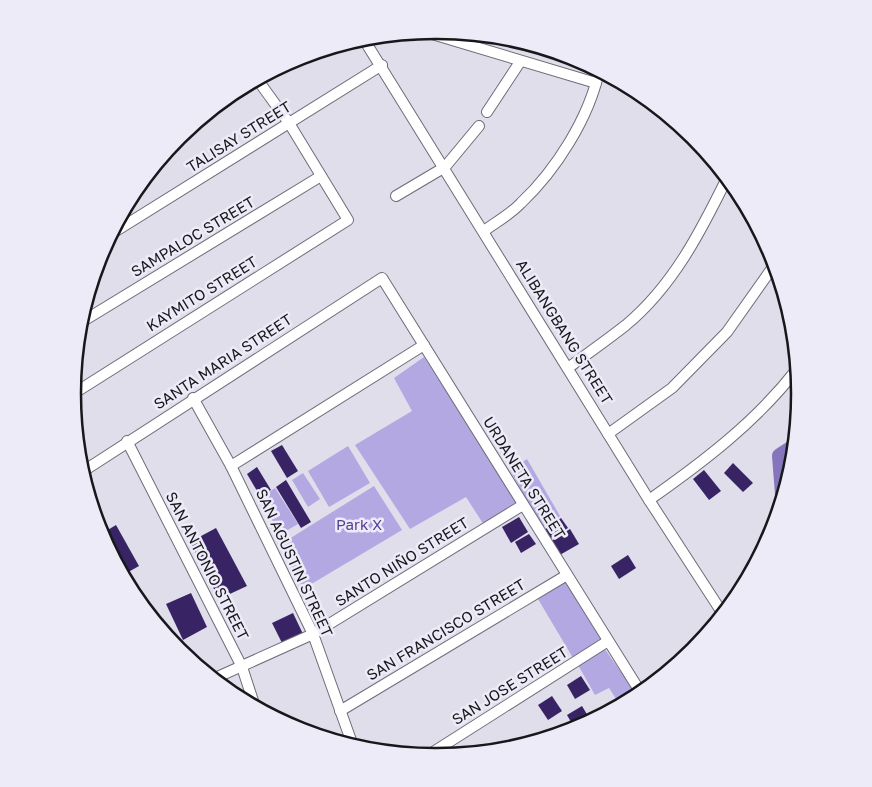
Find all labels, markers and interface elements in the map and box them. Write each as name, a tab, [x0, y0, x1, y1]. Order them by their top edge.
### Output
street label: TALISAY STREET	[183, 97, 294, 175]
street label: SAMPALOC STREET	[128, 192, 257, 280]
street label: KAYMITO STREET	[143, 252, 260, 334]
street label: ALIBANGBANG STREET	[513, 256, 617, 407]
street label: SANTA MARIA STREET	[150, 310, 295, 413]
street label: URDANETA STREET	[480, 413, 570, 542]
street label: SAN AGUSTIN STREET	[253, 486, 337, 639]
street label: SAN ANTONIO STREET	[163, 488, 253, 643]
street label: SANTO NIÑO STREET	[331, 513, 471, 610]
park label: Park X	[336, 515, 382, 533]
street label: SAN FRANCISCO STREET	[363, 575, 528, 684]
street label: SAN JOSE STREET	[448, 642, 571, 728]

